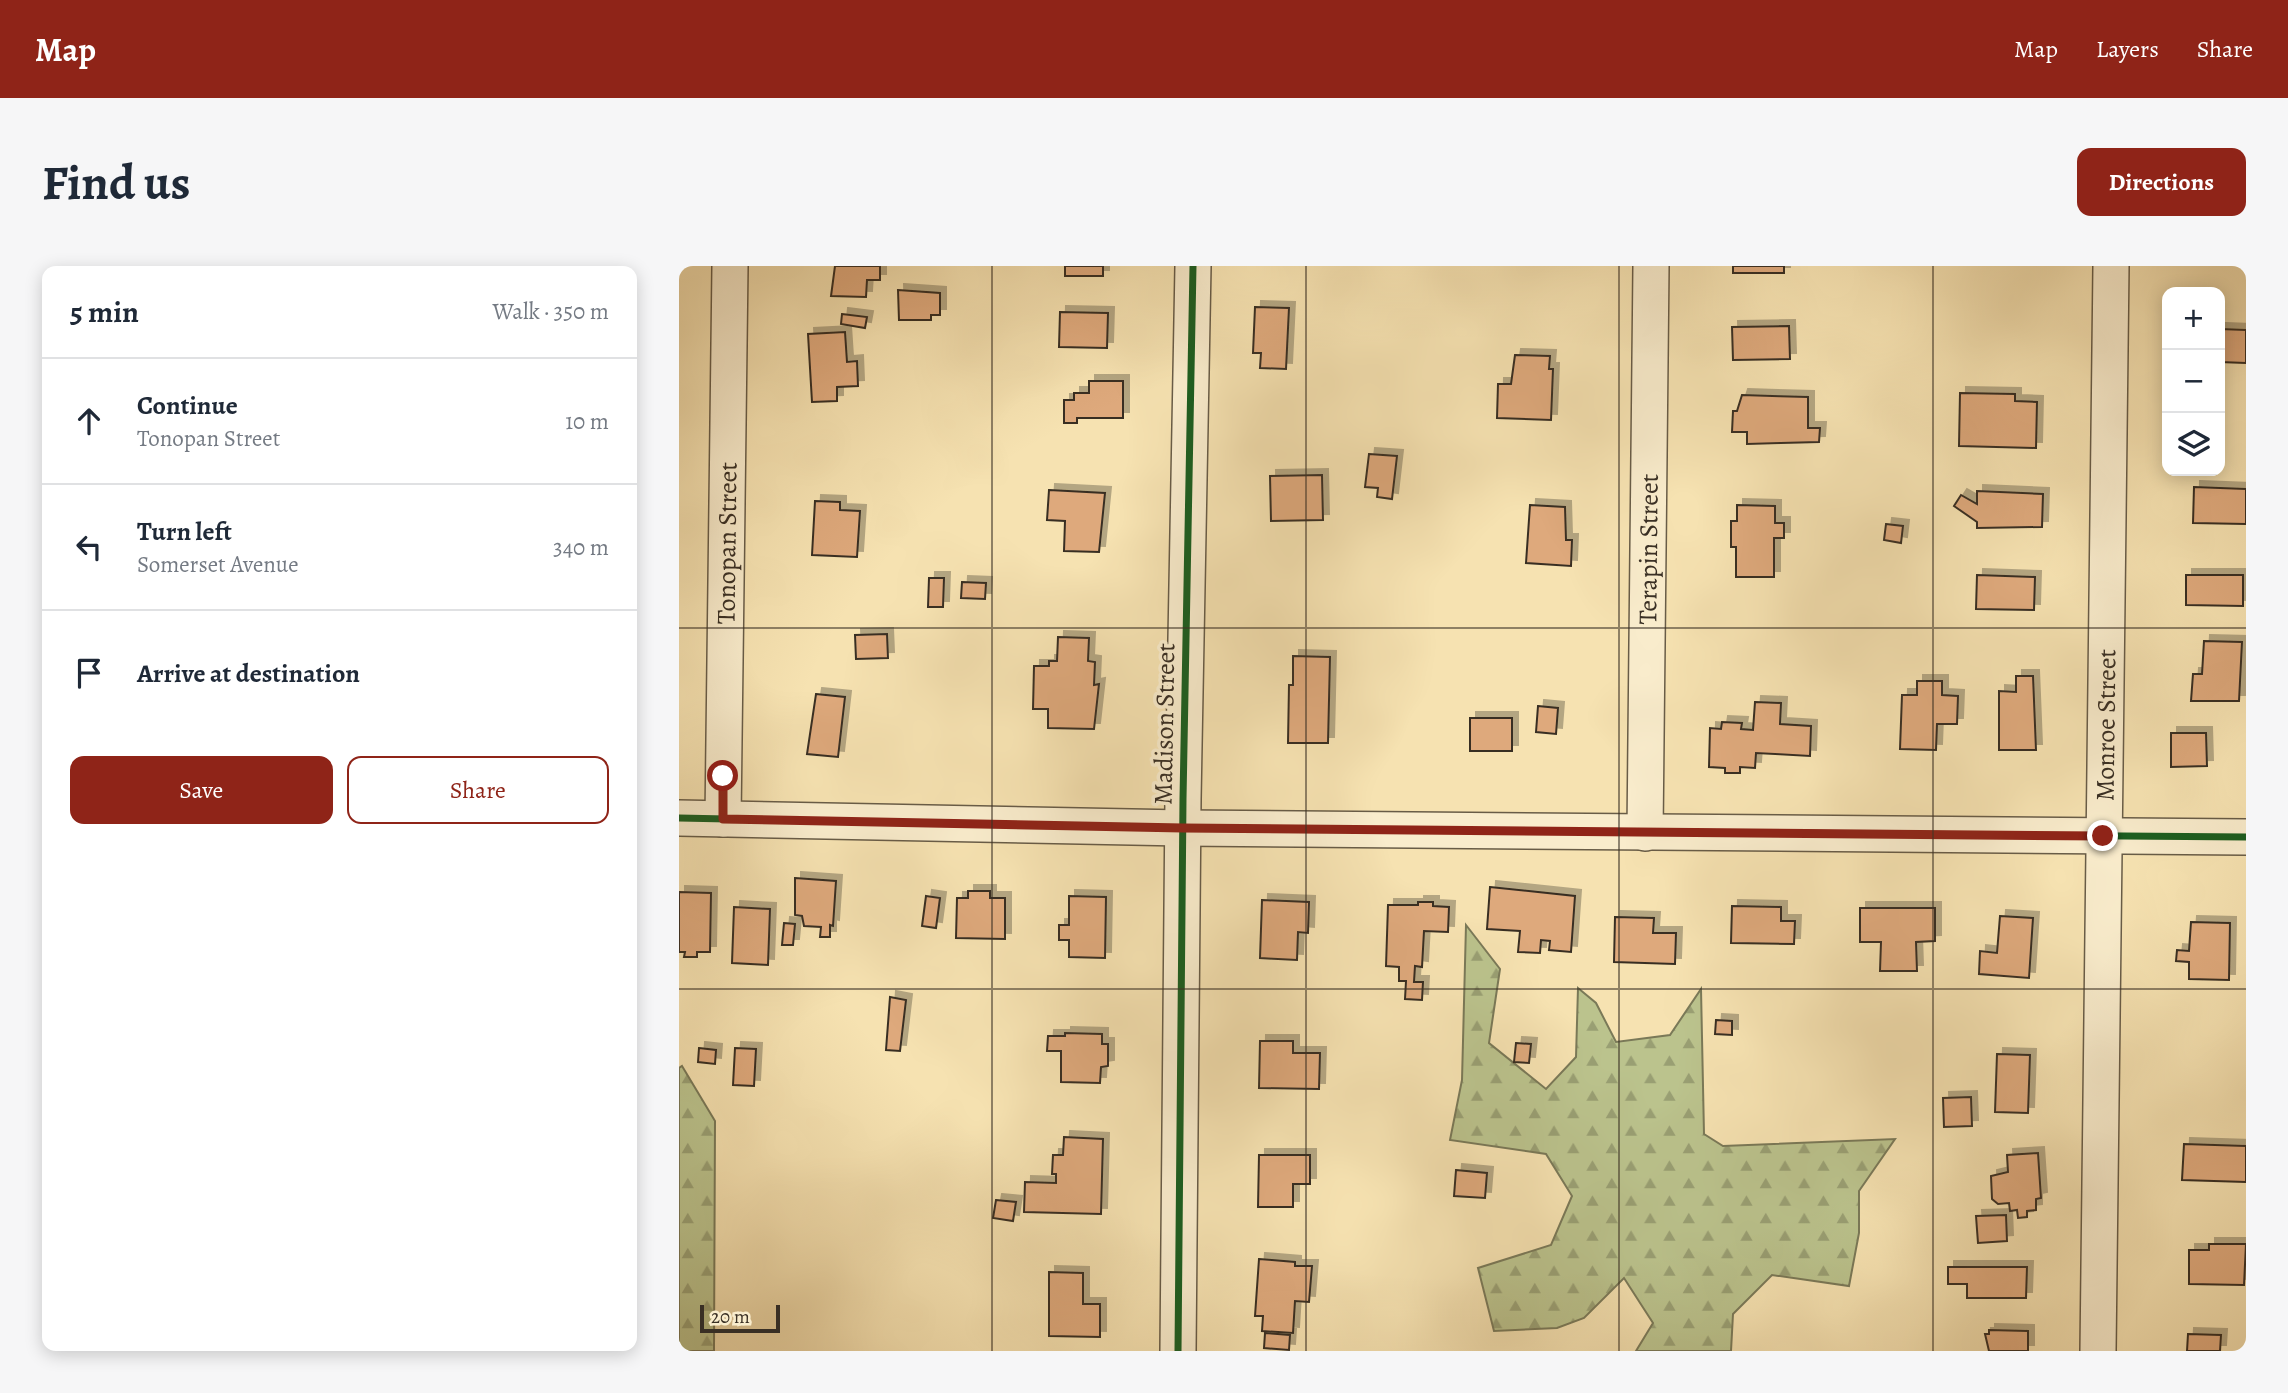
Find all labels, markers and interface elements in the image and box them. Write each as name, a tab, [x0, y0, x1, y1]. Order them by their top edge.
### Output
text: Map	[35, 27, 96, 72]
text: Map	[2014, 33, 2058, 65]
text: Layers	[2096, 33, 2159, 65]
text: Share	[2197, 33, 2253, 65]
button: Directions	[2077, 148, 2246, 216]
text: Find us	[42, 149, 190, 216]
map controls	[2162, 287, 2225, 476]
button: +	[2162, 287, 2225, 350]
text: 5 min	[70, 292, 139, 332]
text: Walk · 350 m	[493, 296, 609, 327]
button: −	[2162, 350, 2225, 413]
text: Continue	[137, 388, 238, 423]
icon: ahead	[70, 402, 108, 440]
text: 10 m	[565, 406, 609, 437]
button: layers	[2162, 413, 2225, 476]
text: Tonopan Street	[137, 423, 280, 454]
street label: Tonopan Street	[708, 461, 746, 624]
street label: Terapin Street	[1630, 473, 1667, 624]
text: Turn left	[137, 514, 232, 549]
icon: left	[70, 528, 108, 566]
text: 340 m	[553, 532, 609, 563]
text: Somerset Avenue	[137, 549, 299, 580]
street label: Madison Street	[1146, 642, 1183, 805]
street label: Monroe Street	[2088, 648, 2124, 801]
icon: arrive	[70, 654, 108, 692]
text: Arrive at destination	[137, 656, 360, 691]
button: Save	[70, 756, 333, 824]
button: Share	[347, 756, 609, 824]
route start	[707, 760, 738, 791]
route end	[2087, 820, 2118, 851]
scale bar	[700, 1302, 781, 1334]
text: 20 m	[711, 1304, 750, 1330]

